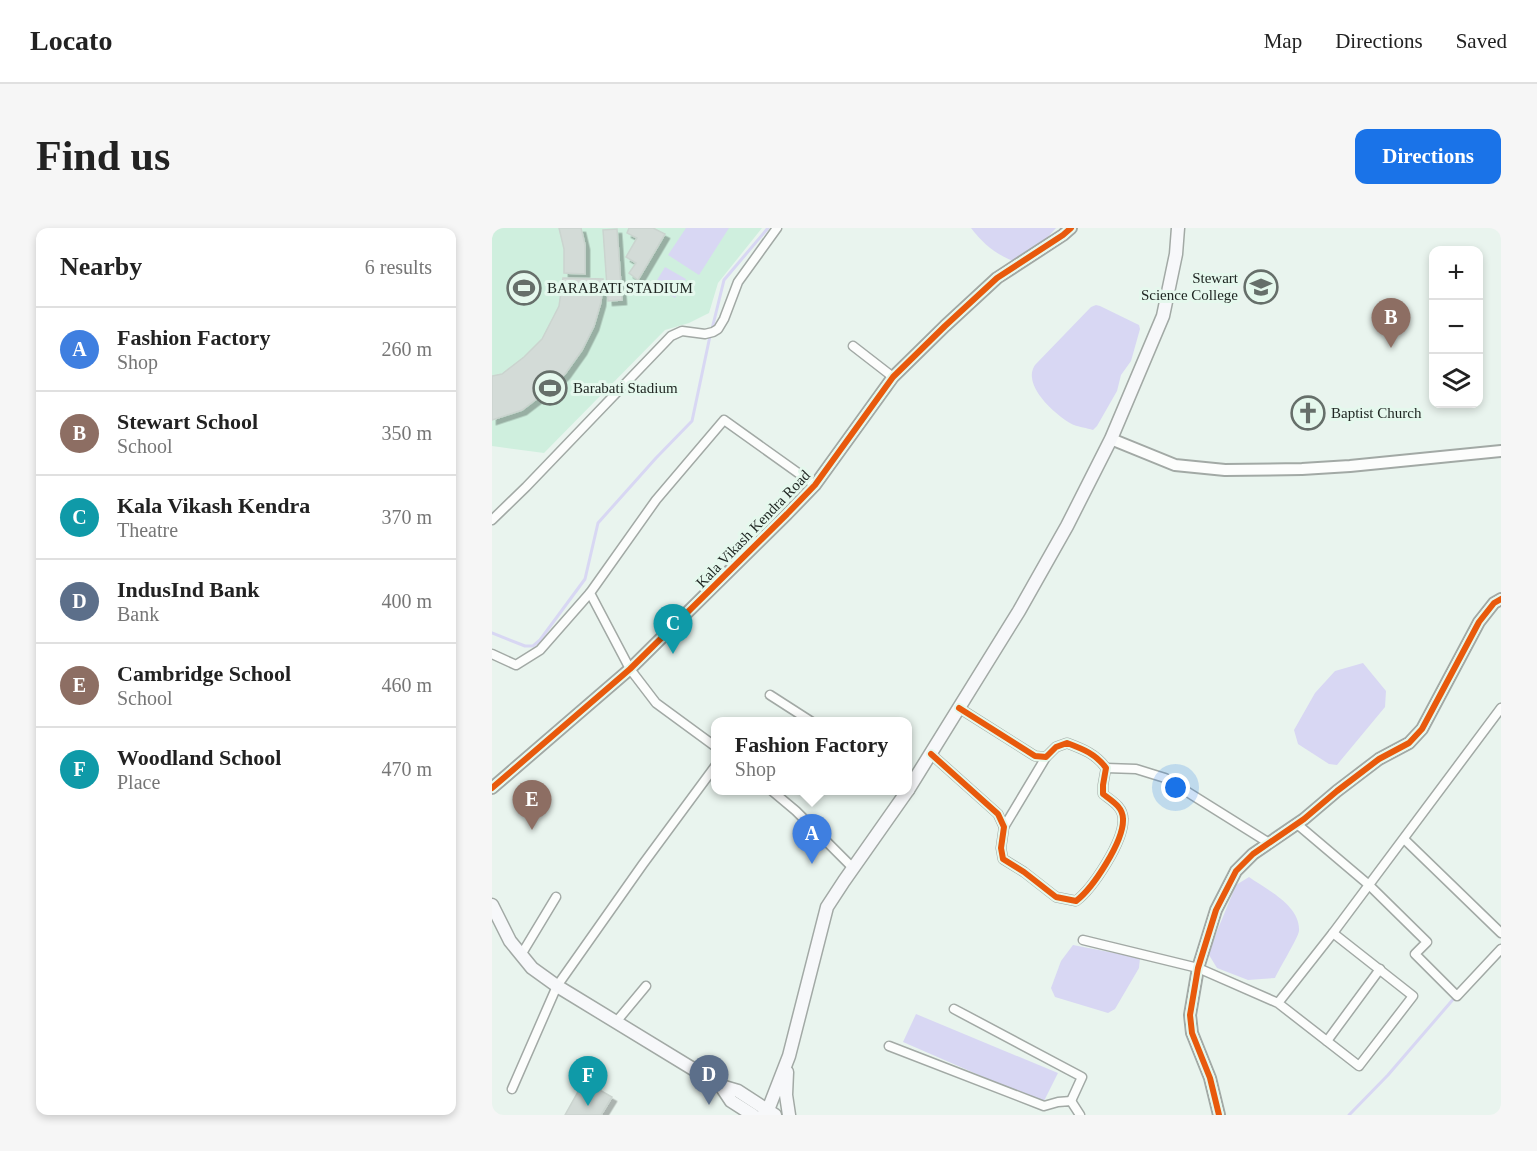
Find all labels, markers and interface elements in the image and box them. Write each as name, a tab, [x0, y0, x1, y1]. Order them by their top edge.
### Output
text: Locato	[30, 25, 112, 56]
text: Map	[1264, 29, 1302, 53]
text: Directions	[1335, 29, 1423, 53]
text: Saved	[1456, 29, 1507, 53]
button: Directions	[1355, 129, 1501, 184]
text: Find us	[36, 133, 170, 179]
map controls	[1429, 246, 1483, 408]
button: +	[1429, 246, 1483, 300]
text: Nearby	[60, 252, 142, 281]
text: 6 results	[365, 256, 432, 278]
school or university icon: Stewart Science College	[1243, 269, 1279, 305]
sports icon: BARABATI STADIUM	[506, 270, 542, 306]
place label: Stewart Science College	[1141, 270, 1239, 303]
place label: BARABATI STADIUM	[547, 280, 693, 296]
pin: B	[1372, 298, 1410, 348]
button: −	[1429, 300, 1483, 354]
text: Fashion Factory	[117, 325, 270, 350]
text: A	[72, 338, 87, 360]
text: 260 m	[381, 338, 432, 360]
text: Shop	[117, 351, 158, 373]
button: layers	[1429, 354, 1483, 408]
sports icon: Barabati Stadium	[532, 370, 568, 406]
place label: Barabati Stadium	[573, 380, 678, 396]
church icon: Baptist Church	[1290, 395, 1326, 431]
place label: Baptist Church	[1331, 405, 1422, 421]
text: Stewart School	[117, 409, 258, 434]
text: B	[73, 422, 86, 444]
text: 350 m	[381, 422, 432, 444]
text: School	[117, 435, 173, 457]
street label: Kala Vikash Kendra Road	[693, 467, 814, 591]
text: Kala Vikash Kendra	[117, 493, 310, 518]
text: C	[72, 506, 87, 528]
text: 370 m	[381, 506, 432, 528]
text: Theatre	[117, 519, 178, 541]
text: IndusInd Bank	[117, 577, 260, 602]
text: D	[72, 590, 87, 612]
text: 400 m	[381, 590, 432, 612]
text: Bank	[117, 603, 159, 625]
pin: C	[654, 604, 693, 654]
text: Cambridge School	[117, 661, 291, 686]
text: E	[73, 674, 86, 696]
text: 460 m	[381, 674, 432, 696]
text: School	[117, 687, 173, 709]
popup	[711, 717, 912, 795]
text: Fashion Factory	[735, 732, 888, 757]
text: Woodland School	[117, 745, 281, 770]
text: F	[73, 758, 86, 780]
text: 470 m	[381, 758, 432, 780]
text: Shop	[735, 758, 776, 780]
text: Place	[117, 771, 160, 793]
your location	[1161, 773, 1190, 802]
pin: E	[512, 780, 552, 830]
pin: A	[792, 814, 832, 864]
pin: F	[568, 1056, 608, 1106]
pin: D	[690, 1056, 728, 1105]

